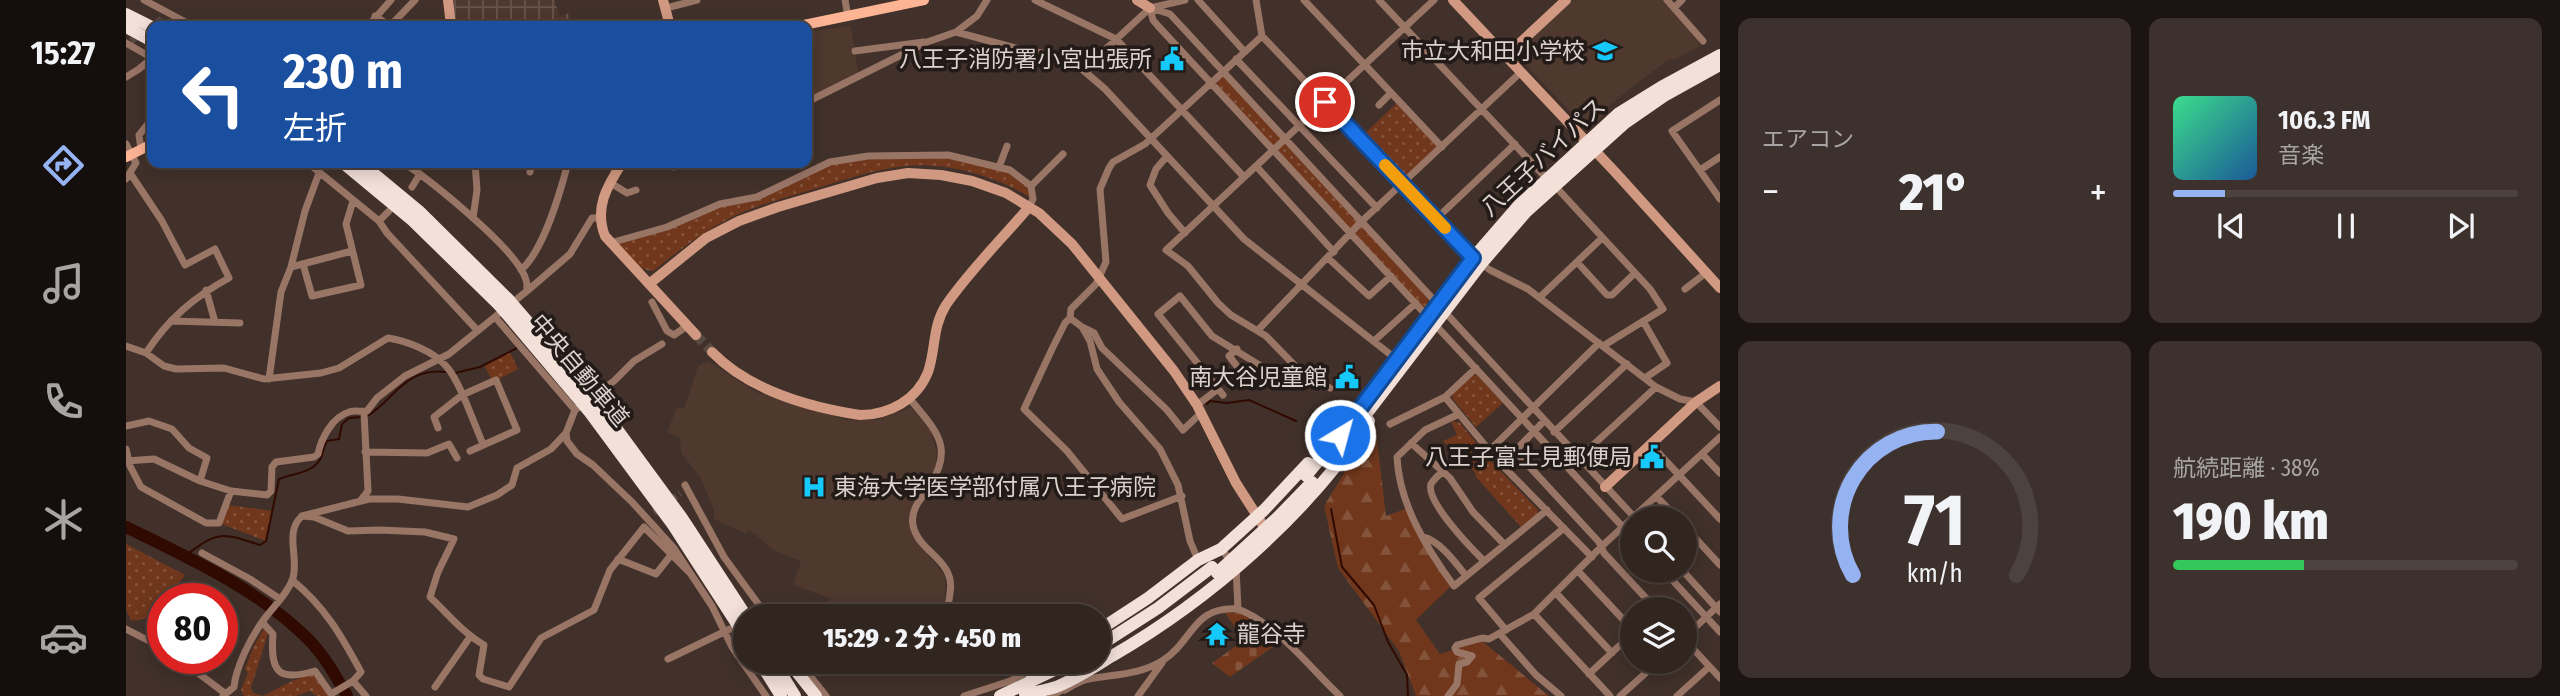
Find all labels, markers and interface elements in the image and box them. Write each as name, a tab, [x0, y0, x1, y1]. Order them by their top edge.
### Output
text: 15:27	[31, 34, 95, 72]
place label: 市立大和田小学校	[1401, 37, 1585, 65]
school or university icon: 市立大和田小学校	[1591, 37, 1619, 65]
text: 230 m	[283, 42, 403, 101]
place label: 八王子消防署小宮出張所	[899, 45, 1152, 73]
public building icon: 八王子消防署小宮出張所	[1158, 45, 1186, 73]
icon: left	[168, 49, 259, 140]
pin	[1295, 72, 1355, 132]
icon: arrive	[1306, 83, 1344, 121]
street label: 八王子バイパス	[1475, 92, 1611, 222]
text: 106.3 FM	[2278, 105, 2370, 136]
text: 左折	[283, 109, 347, 147]
text: エアコン	[1762, 125, 1854, 153]
icon: directions	[39, 141, 88, 190]
text: 音楽	[2278, 141, 2324, 169]
text: 21°	[1899, 161, 1970, 224]
text: −	[1762, 169, 1779, 215]
text: +	[2090, 169, 2107, 215]
icon: previous	[2212, 207, 2250, 245]
icon: pause	[2327, 207, 2365, 245]
icon: next	[2442, 207, 2480, 245]
icon: music	[39, 259, 88, 308]
street label: 中央自動車道	[525, 308, 635, 432]
place label: 南大谷児童館	[1189, 363, 1327, 391]
public building icon: 南大谷児童館	[1333, 363, 1361, 391]
icon: phone	[39, 377, 88, 426]
position arrow	[1303, 398, 1377, 472]
place label: 八王子富士見郵便局	[1425, 443, 1632, 471]
public building icon: 八王子富士見郵便局	[1638, 443, 1666, 471]
text: 航続距離 · 38%	[2173, 454, 2320, 482]
hospital icon: 東海大学医学部付属八王子病院	[800, 473, 828, 501]
place label: 東海大学医学部付属八王子病院	[834, 473, 1156, 501]
text: 71	[1904, 478, 1965, 565]
text: 190 km	[2173, 490, 2329, 553]
icon: climate	[39, 495, 88, 544]
map controls	[1620, 506, 1697, 674]
button: search	[1620, 506, 1697, 583]
text: km/h	[1907, 559, 1962, 589]
speed limit sign: 80	[147, 583, 238, 674]
button: layers	[1620, 597, 1697, 674]
icon: car	[39, 613, 88, 662]
temple icon: 龍谷寺	[1203, 620, 1231, 648]
place label: 龍谷寺	[1237, 620, 1306, 648]
text: 15:29 · 2 分 · 450 m	[823, 623, 1021, 654]

